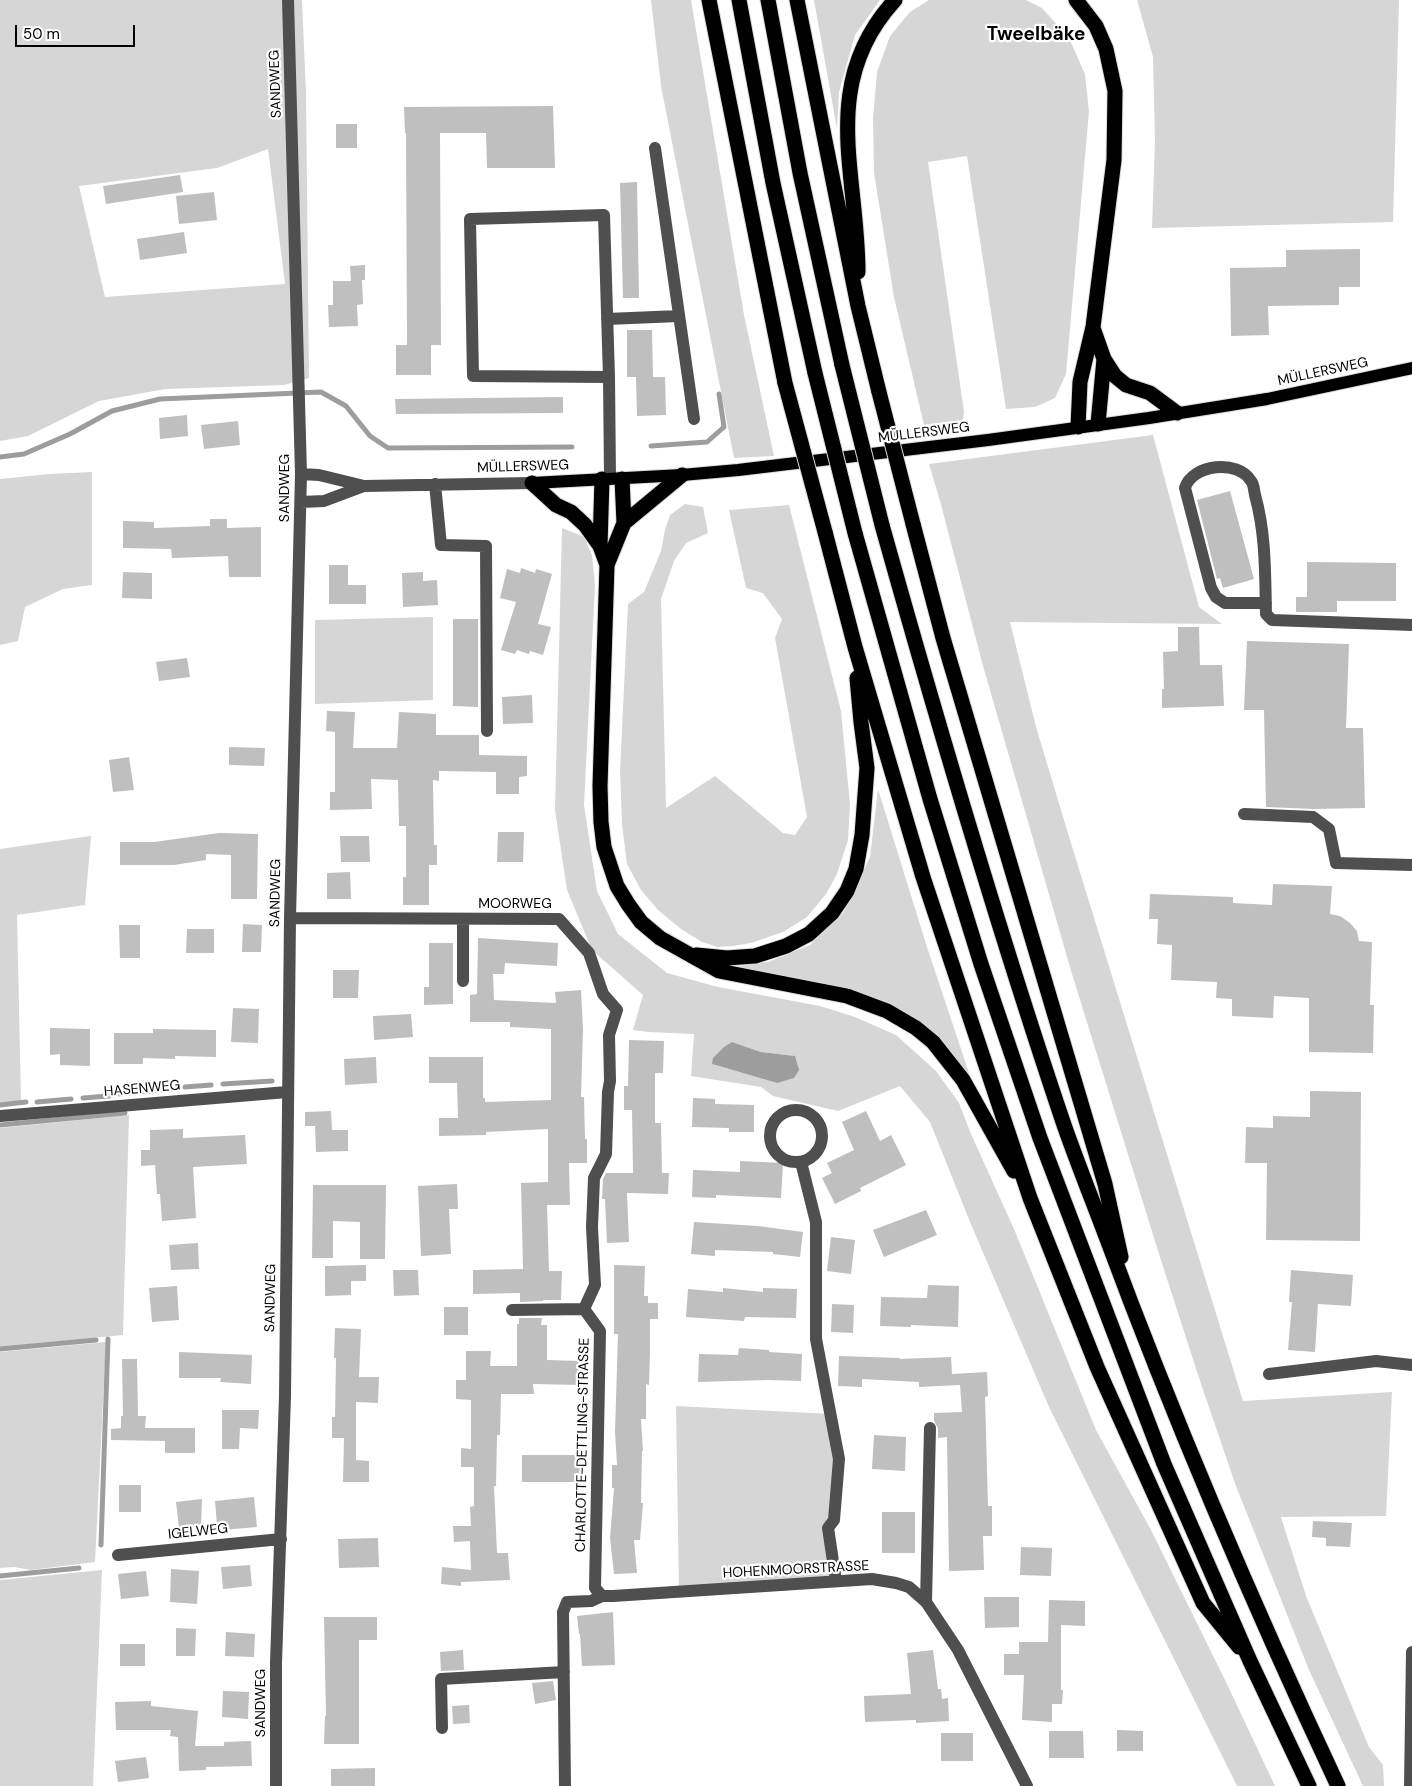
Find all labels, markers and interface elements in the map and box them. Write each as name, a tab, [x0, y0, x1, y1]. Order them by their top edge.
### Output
scale bar	[18, 15, 138, 47]
text: 50 m	[23, 24, 60, 44]
district label: Tweelbäke	[987, 24, 1085, 46]
street label: SANDWEG	[266, 50, 286, 118]
street label: MÜLLERSWEG	[1276, 354, 1370, 390]
street label: MÜLLERSWEG	[877, 419, 971, 447]
street label: SANDWEG	[277, 454, 293, 522]
street label: MÜLLERSWEG	[477, 457, 569, 477]
street label: SANDWEG	[267, 859, 285, 927]
street label: MOORWEG	[478, 896, 552, 912]
street label: HASENWEG	[103, 1077, 181, 1101]
street label: SANDWEG	[262, 1264, 280, 1332]
street label: CHARLOTTE-DETTLING-STRASSE	[573, 1338, 593, 1552]
street label: IGELWEG	[167, 1520, 229, 1544]
street label: HOHENMOORSTRASSE	[722, 1558, 870, 1582]
street label: SANDWEG	[253, 1669, 269, 1737]

